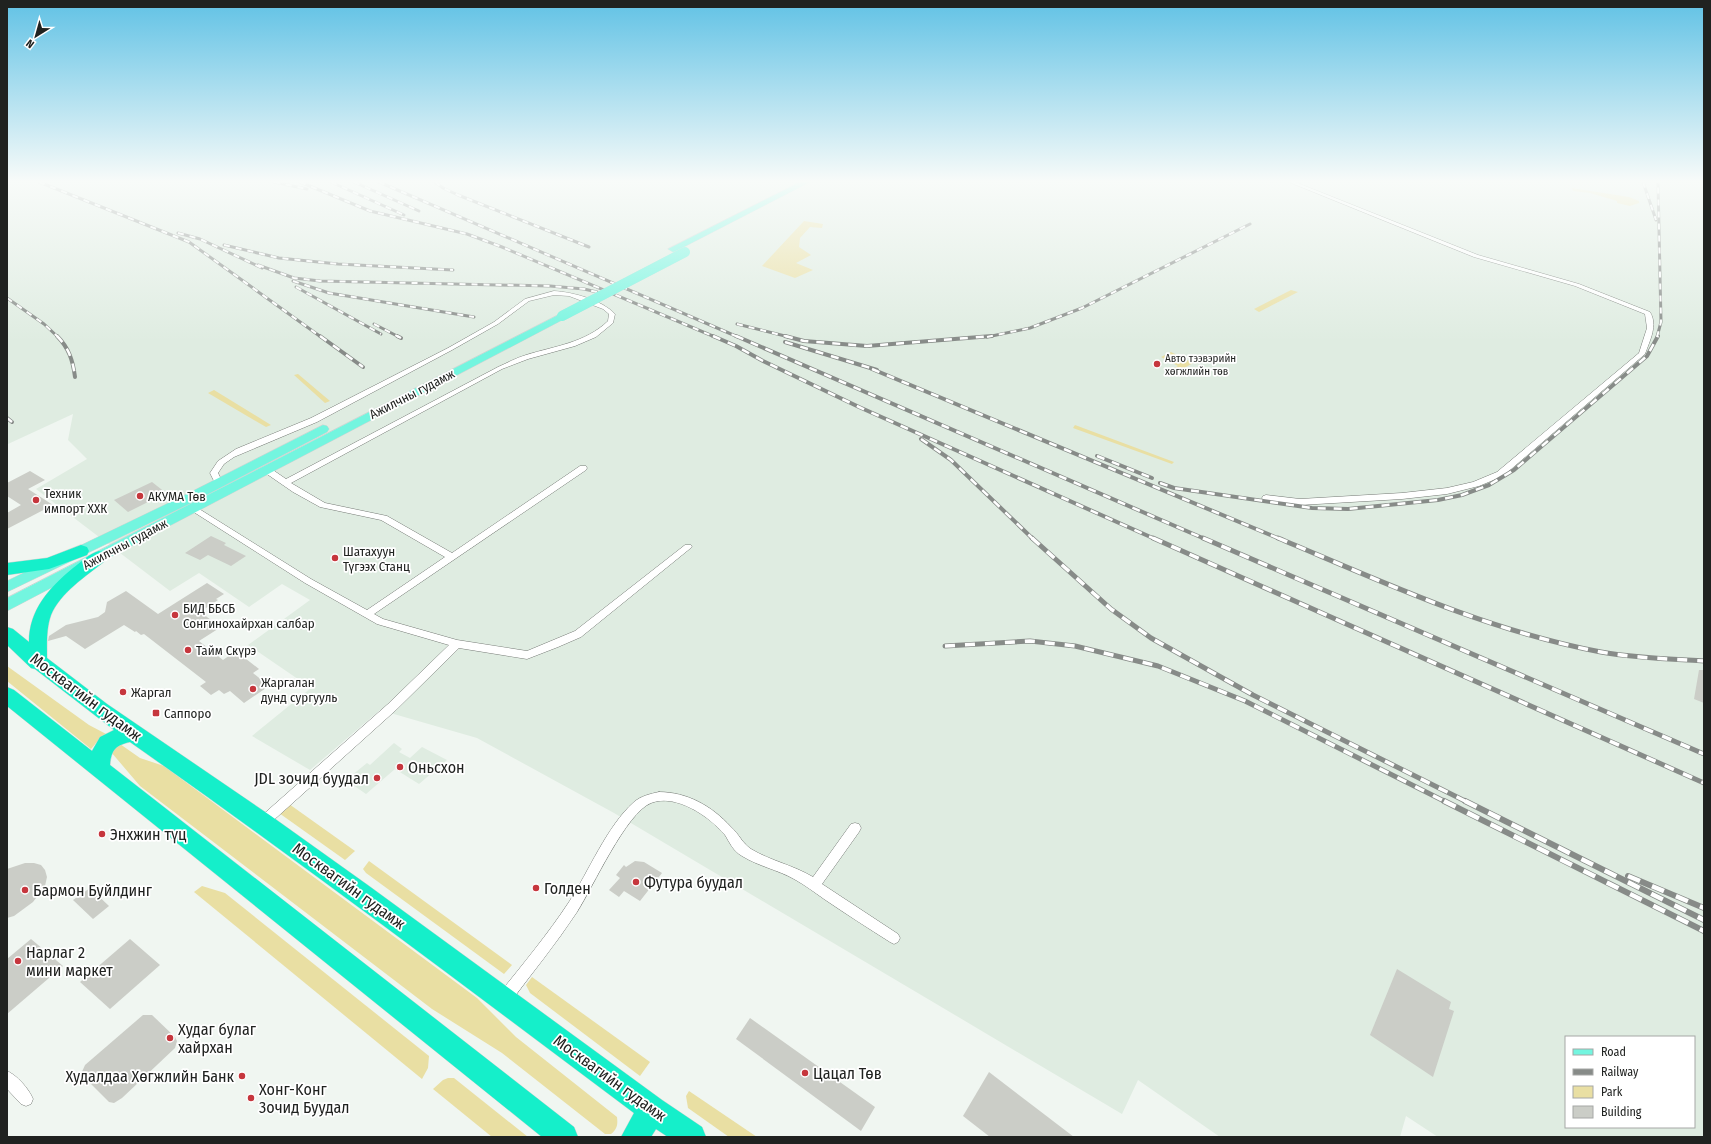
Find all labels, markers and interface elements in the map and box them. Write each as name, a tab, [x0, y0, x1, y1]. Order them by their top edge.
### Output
north arrow	[16, 16, 56, 56]
text: N	[24, 36, 37, 51]
place label: Авто тээвэрийн хөгжлийн төв	[1165, 352, 1236, 378]
marker: Авто тээвэрийн хөгжлийн төв	[1152, 359, 1162, 369]
street label: Ажилчны гудамж	[367, 366, 458, 422]
place label: Техник импорт ХХК	[44, 486, 107, 516]
place label: АКУМА Төв	[148, 489, 206, 504]
marker: АКУМА Төв	[135, 491, 145, 501]
marker: Техник импорт ХХК	[31, 495, 41, 505]
street label: Ажилчны гудамж	[80, 515, 170, 573]
place label: Шатахуун Түгээх Станц	[343, 544, 410, 574]
marker: Шатахуун Түгээх Станц	[330, 553, 340, 563]
place label: БИД ББСБ Сонгинохайрхан салбар	[183, 601, 315, 631]
marker: БИД ББСБ Сонгинохайрхан салбар	[170, 610, 180, 620]
place label: Тайм Скүрэ	[196, 643, 257, 658]
marker: Тайм Скүрэ	[183, 645, 193, 655]
street label: Москвагийн гудамж	[27, 649, 146, 746]
place label: Жаргалан дунд сургууль	[261, 675, 337, 705]
marker: Жаргалан дунд сургууль	[248, 684, 258, 694]
place label: Жаргал	[131, 685, 171, 700]
marker: Жаргал	[118, 687, 128, 697]
place label: Саппоро	[164, 706, 211, 721]
marker: Саппоро	[151, 708, 161, 718]
place label: Оньсхон	[408, 758, 465, 777]
marker: Оньсхон	[395, 762, 405, 772]
place label: JDL зочид буудал	[254, 769, 369, 788]
marker: JDL зочид буудал	[372, 773, 382, 783]
place label: Энхжин түц	[110, 825, 187, 844]
marker: Энхжин түц	[97, 829, 107, 839]
street label: Москвагийн гудамж	[289, 839, 410, 934]
place label: Футура буудал	[644, 873, 743, 892]
marker: Футура буудал	[631, 877, 641, 887]
place label: Голден	[544, 879, 591, 898]
place label: Бармон Буйлдинг	[33, 881, 153, 900]
marker: Голден	[531, 883, 541, 893]
marker: Бармон Буйлдинг	[20, 885, 30, 895]
place label: Нарлаг 2 мини маркет	[26, 943, 113, 980]
marker: Нарлаг 2 мини маркет	[13, 956, 23, 966]
place label: Худаг булаг хайрхан	[178, 1020, 257, 1057]
street label: Москвагийн гудамж	[550, 1031, 671, 1126]
marker: Худаг булаг хайрхан	[165, 1033, 175, 1043]
legend	[1565, 1036, 1695, 1128]
text: Road	[1601, 1045, 1626, 1059]
place label: Цацал Төв	[813, 1064, 882, 1083]
text: Railway	[1601, 1065, 1639, 1079]
place label: Худалдаа Хөгжлийн Банк	[65, 1067, 234, 1086]
marker: Цацал Төв	[800, 1068, 810, 1078]
marker: Худалдаа Хөгжлийн Банк	[237, 1071, 247, 1081]
place label: Хонг-Kонг 3очид Буудал	[259, 1080, 350, 1117]
text: Park	[1601, 1085, 1623, 1099]
marker: Хонг-Kонг 3очид Буудал	[246, 1093, 256, 1103]
text: Building	[1601, 1105, 1642, 1119]

